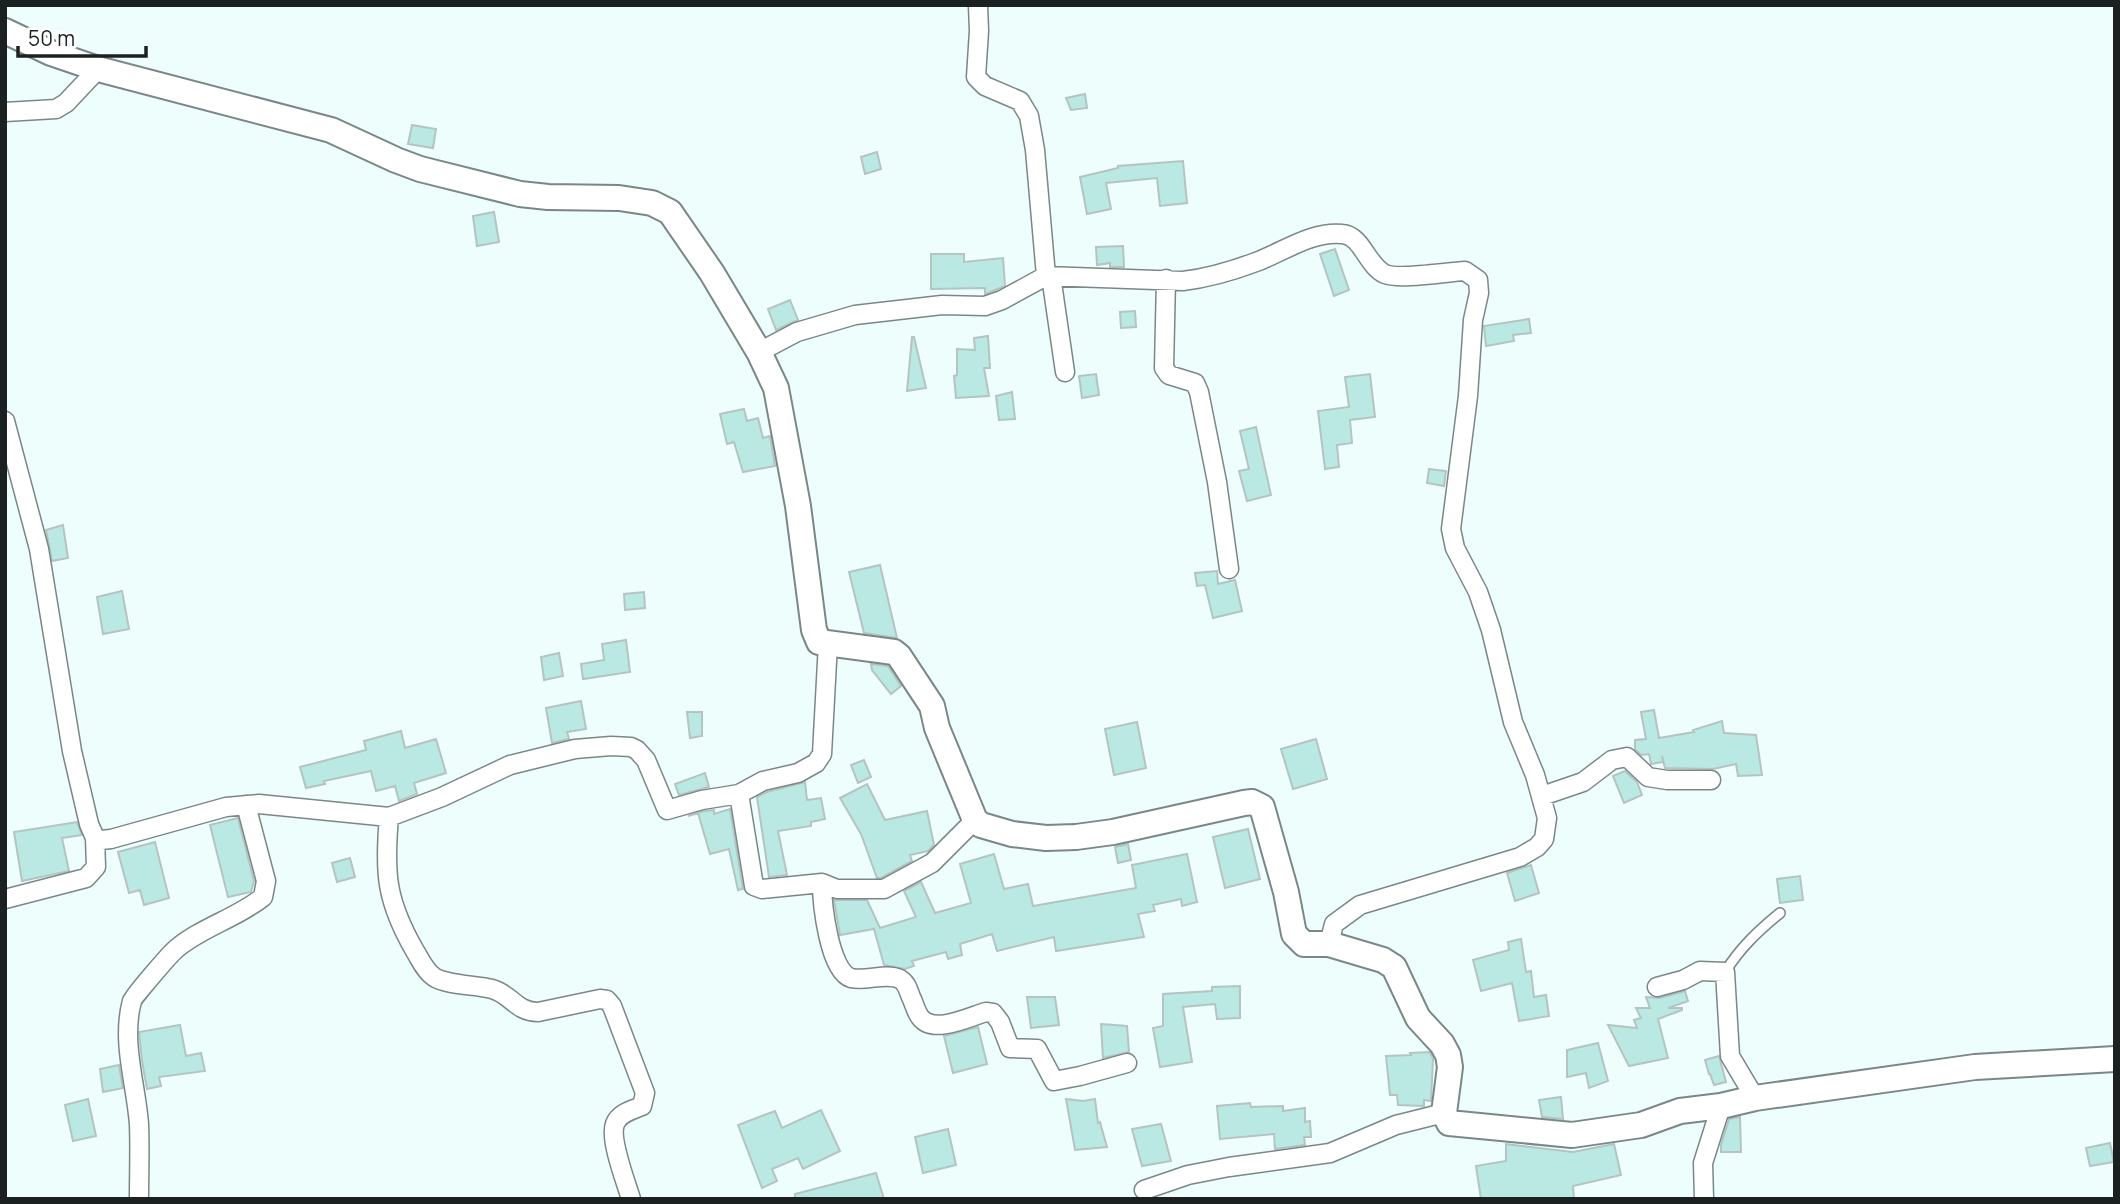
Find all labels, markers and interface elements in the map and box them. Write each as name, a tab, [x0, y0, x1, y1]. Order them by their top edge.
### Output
scale bar	[18, 14, 145, 58]
text: 50 m	[28, 24, 75, 52]

